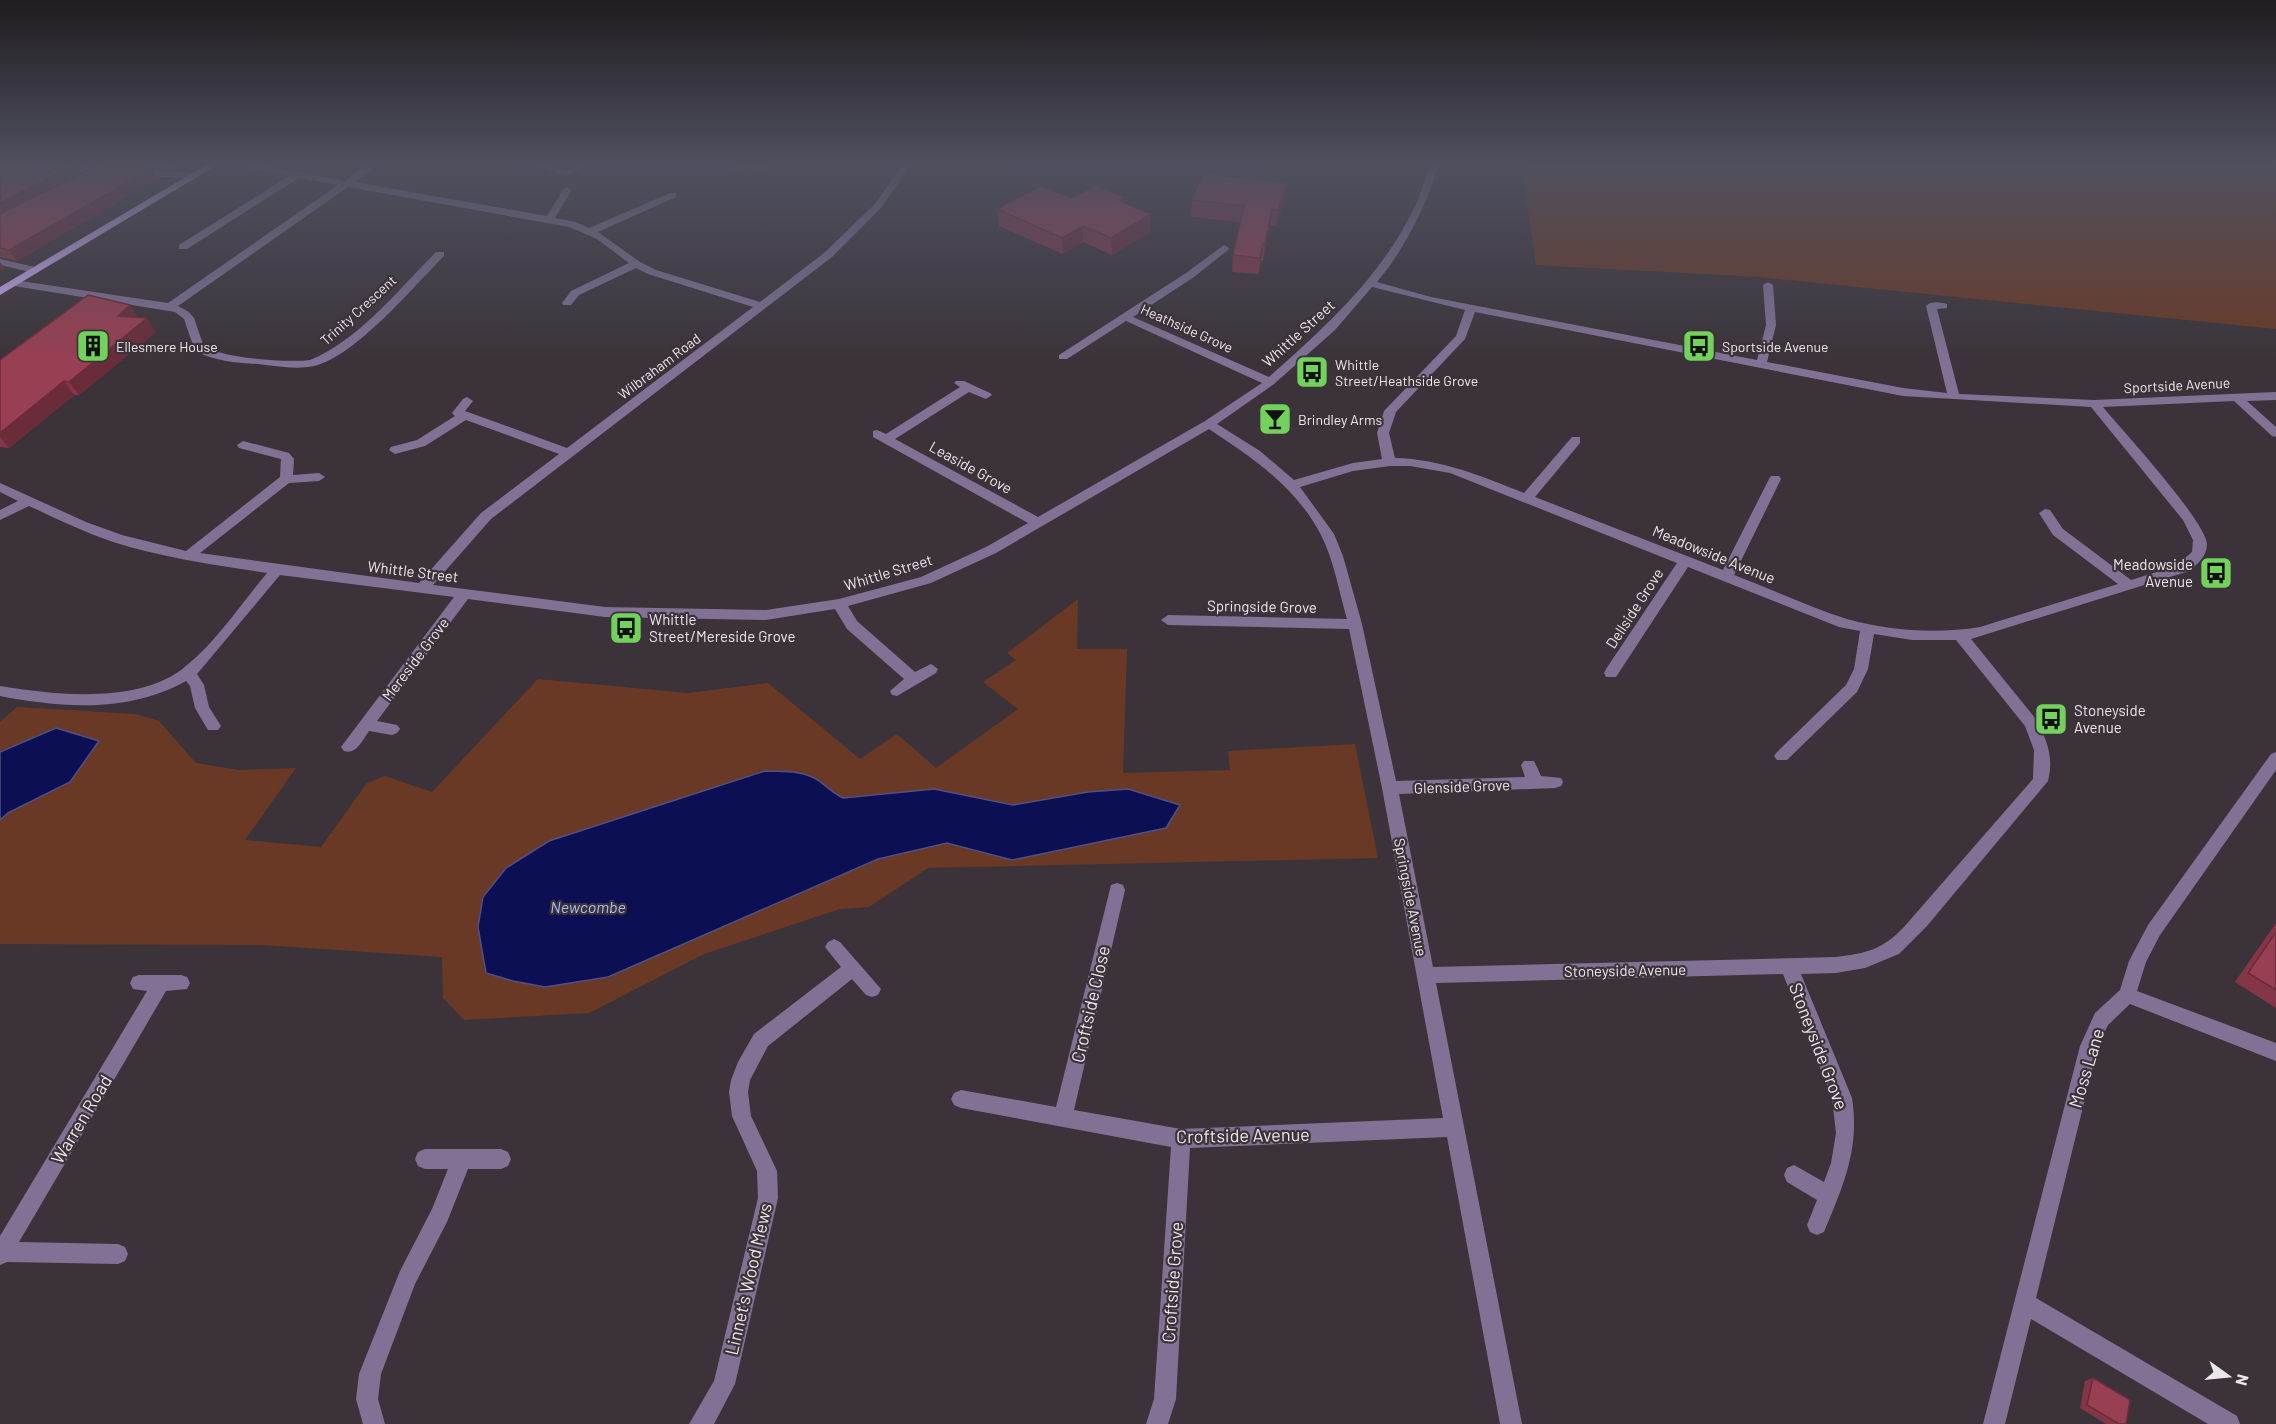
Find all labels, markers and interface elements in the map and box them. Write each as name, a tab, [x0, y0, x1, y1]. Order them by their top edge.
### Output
street label: Trinity Crescent	[317, 271, 399, 349]
street label: Whittle Street	[1258, 296, 1338, 370]
street label: Heathside Grove	[1138, 300, 1236, 356]
building icon: Ellesmere House	[75, 328, 111, 364]
bus stop icon: Sportside Avenue	[1681, 328, 1717, 364]
street label: Wilbraham Road	[614, 329, 704, 403]
place label: Ellesmere House	[116, 338, 218, 355]
place label: Sportside Avenue	[1722, 338, 1829, 355]
bus stop icon: Whittle Street/Heathside Grove	[1294, 354, 1330, 390]
place label: Whittle Street/Heathside Grove	[1335, 356, 1478, 389]
street label: Sportside Avenue	[2123, 374, 2231, 396]
bar icon: Brindley Arms	[1257, 401, 1293, 437]
place label: Brindley Arms	[1298, 411, 1382, 428]
street label: Leaside Grove	[927, 437, 1015, 497]
street label: Meadowside Avenue	[1650, 521, 1778, 587]
street label: Whittle Street	[842, 550, 934, 594]
place label: Meadowside Avenue	[2113, 555, 2193, 590]
bus stop icon: Meadowside Avenue	[2198, 555, 2234, 591]
street label: Whittle Street	[367, 556, 459, 586]
street label: Dellside Grove	[1601, 565, 1667, 651]
street label: Springside Grove	[1207, 596, 1317, 616]
bus stop icon: Whittle Street/Mereside Grove	[608, 610, 644, 646]
place label: Whittle Street/Mereside Grove	[649, 610, 795, 645]
street label: Mereside Grove	[378, 614, 452, 704]
bus stop icon: Stoneyside Avenue	[2033, 701, 2069, 737]
place label: Stoneyside Avenue	[2074, 701, 2146, 736]
street label: Glenside Grove	[1414, 775, 1510, 797]
street label: Springside Avenue	[1391, 836, 1431, 958]
water label: Newcombe	[550, 897, 626, 916]
street label: Croftside Close	[1066, 943, 1114, 1065]
street label: Stoneyside Avenue	[1564, 960, 1686, 980]
street label: Stoneyside Grove	[1785, 979, 1853, 1113]
street label: Moss Lane	[2064, 1026, 2108, 1110]
street label: Warren Road	[46, 1071, 116, 1167]
street label: Croftside Avenue	[1176, 1123, 1310, 1147]
street label: Linnet's Wood Mews	[720, 1201, 776, 1357]
street label: Croftside Grove	[1157, 1221, 1187, 1343]
north arrow	[2198, 1346, 2258, 1406]
text: N	[2232, 1372, 2254, 1388]

